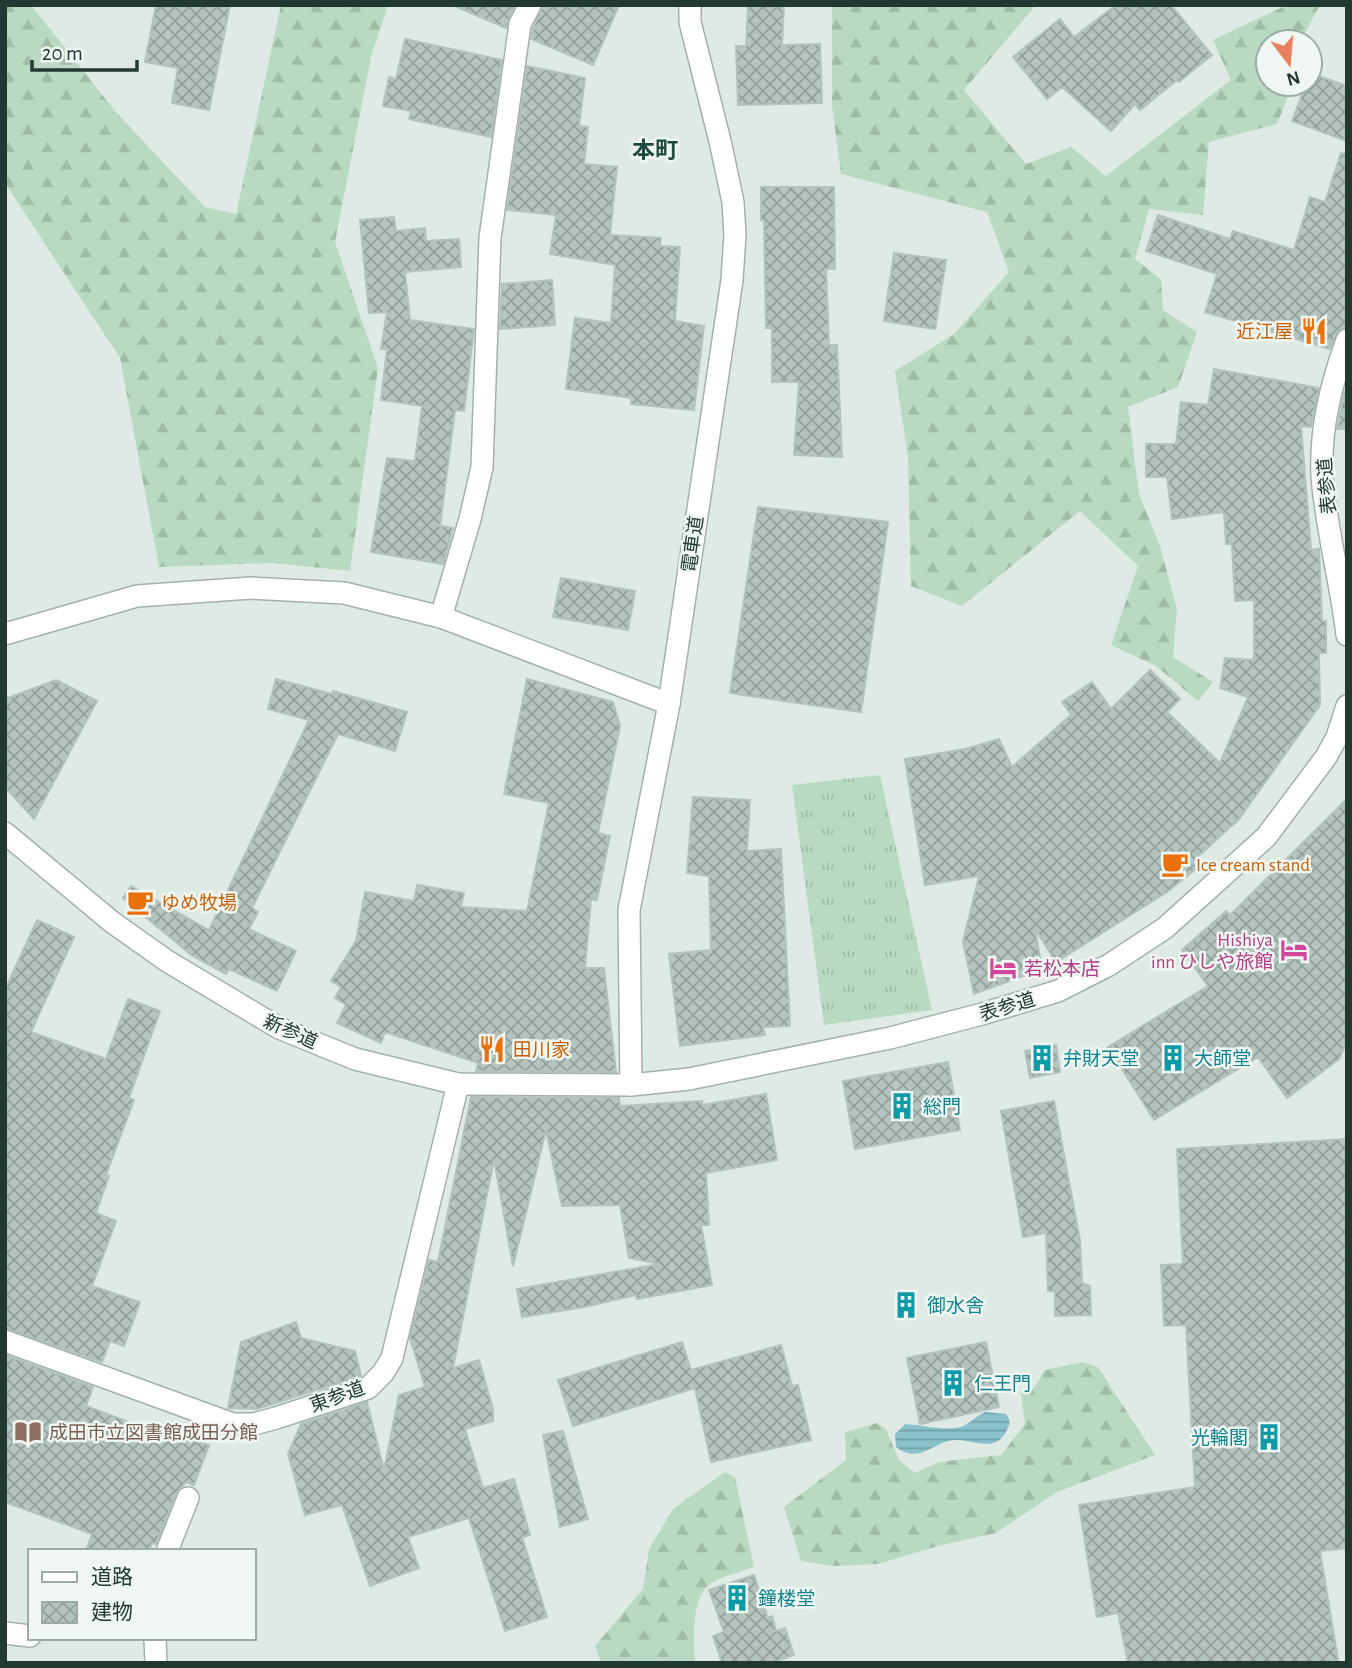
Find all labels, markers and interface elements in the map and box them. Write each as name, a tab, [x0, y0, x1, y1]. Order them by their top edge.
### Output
scale bar	[32, 28, 136, 72]
north arrow	[1254, 28, 1324, 98]
text: 20 m	[42, 43, 83, 64]
text: N	[1284, 67, 1302, 89]
district label: 本町	[632, 138, 678, 163]
restaurant icon: 近江屋	[1299, 316, 1329, 346]
place label: 近江屋	[1236, 322, 1293, 342]
street label: 表参道	[1314, 457, 1339, 515]
street label: 電車道	[679, 515, 707, 574]
cafe icon: Ice cream stand	[1160, 849, 1190, 879]
place label: Ice cream stand	[1196, 856, 1310, 875]
cafe icon: ゆめ牧場	[125, 887, 155, 917]
place label: ゆめ牧場	[161, 893, 237, 913]
place label: Hishiya inn ひしや旅館	[1151, 931, 1273, 972]
hotel icon: Hishiya inn ひしや旅館	[1279, 935, 1309, 965]
hotel icon: 若松本店	[988, 953, 1018, 983]
place label: 若松本店	[1024, 958, 1100, 979]
street label: 表参道	[977, 988, 1037, 1025]
street label: 新参道	[260, 1010, 321, 1053]
restaurant icon: 田川家	[477, 1034, 507, 1064]
place label: 田川家	[513, 1040, 570, 1060]
building icon: 弁財天堂	[1027, 1043, 1057, 1073]
building icon: 大師堂	[1158, 1043, 1188, 1073]
place label: 弁財天堂	[1063, 1048, 1139, 1069]
place label: 大師堂	[1194, 1049, 1251, 1069]
building icon: 総門	[887, 1091, 917, 1121]
place label: 総門	[923, 1097, 961, 1117]
building icon: 御水舎	[891, 1290, 921, 1320]
place label: 御水舎	[927, 1295, 984, 1316]
building icon: 仁王門	[938, 1368, 968, 1398]
place label: 仁王門	[974, 1374, 1031, 1394]
street label: 東参道	[307, 1377, 368, 1416]
library icon: 成田市立図書館成田分館	[13, 1417, 43, 1447]
place label: 成田市立図書館成田分館	[49, 1422, 258, 1443]
building icon: 光輪閣	[1254, 1422, 1284, 1452]
place label: 光輪閣	[1191, 1427, 1248, 1448]
legend	[28, 1549, 256, 1640]
text: 道路	[91, 1566, 133, 1588]
building icon: 鐘楼堂	[722, 1583, 752, 1613]
place label: 鐘楼堂	[758, 1589, 815, 1609]
text: 建物	[91, 1601, 133, 1623]

